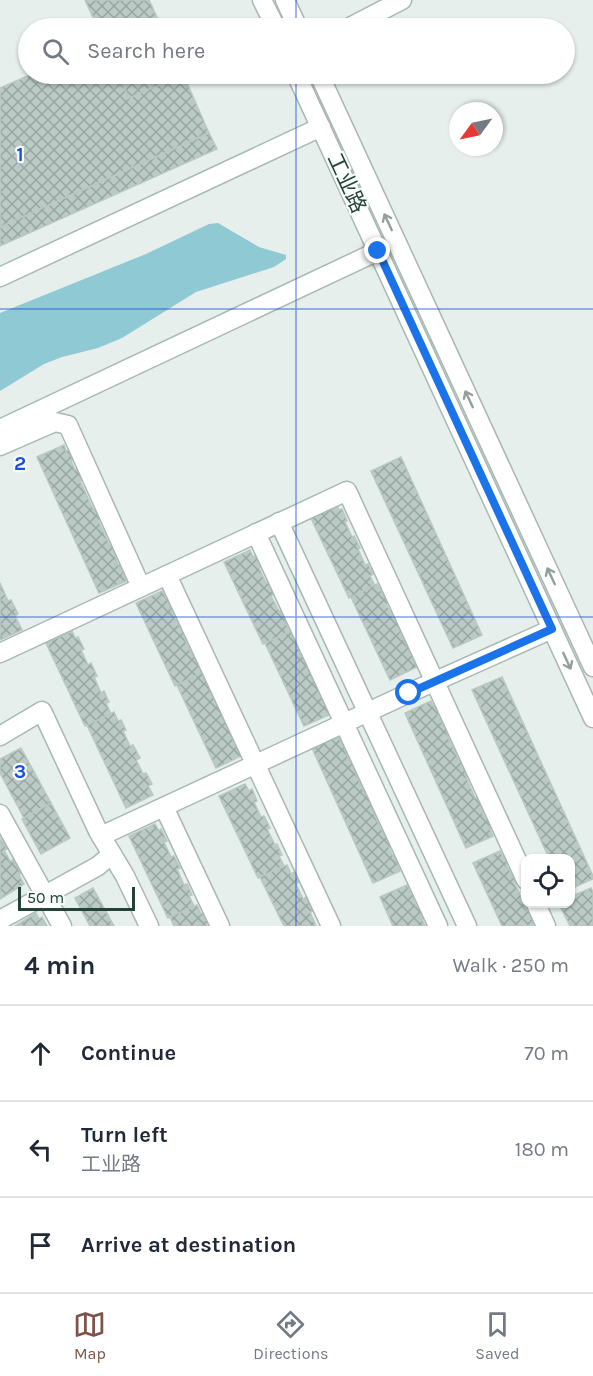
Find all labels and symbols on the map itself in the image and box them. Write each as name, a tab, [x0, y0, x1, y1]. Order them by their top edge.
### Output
north arrow	[449, 102, 503, 156]
text: 1	[16, 143, 24, 166]
street label: 工业路	[323, 149, 371, 217]
one-way arrow	[381, 213, 393, 231]
route end	[364, 237, 390, 263]
one-way arrow	[463, 391, 475, 409]
text: 2	[14, 452, 26, 475]
one-way arrow	[545, 568, 556, 586]
one-way arrow	[561, 651, 573, 669]
route start	[395, 679, 421, 705]
text: 3	[14, 760, 26, 783]
scale bar	[18, 884, 135, 912]

